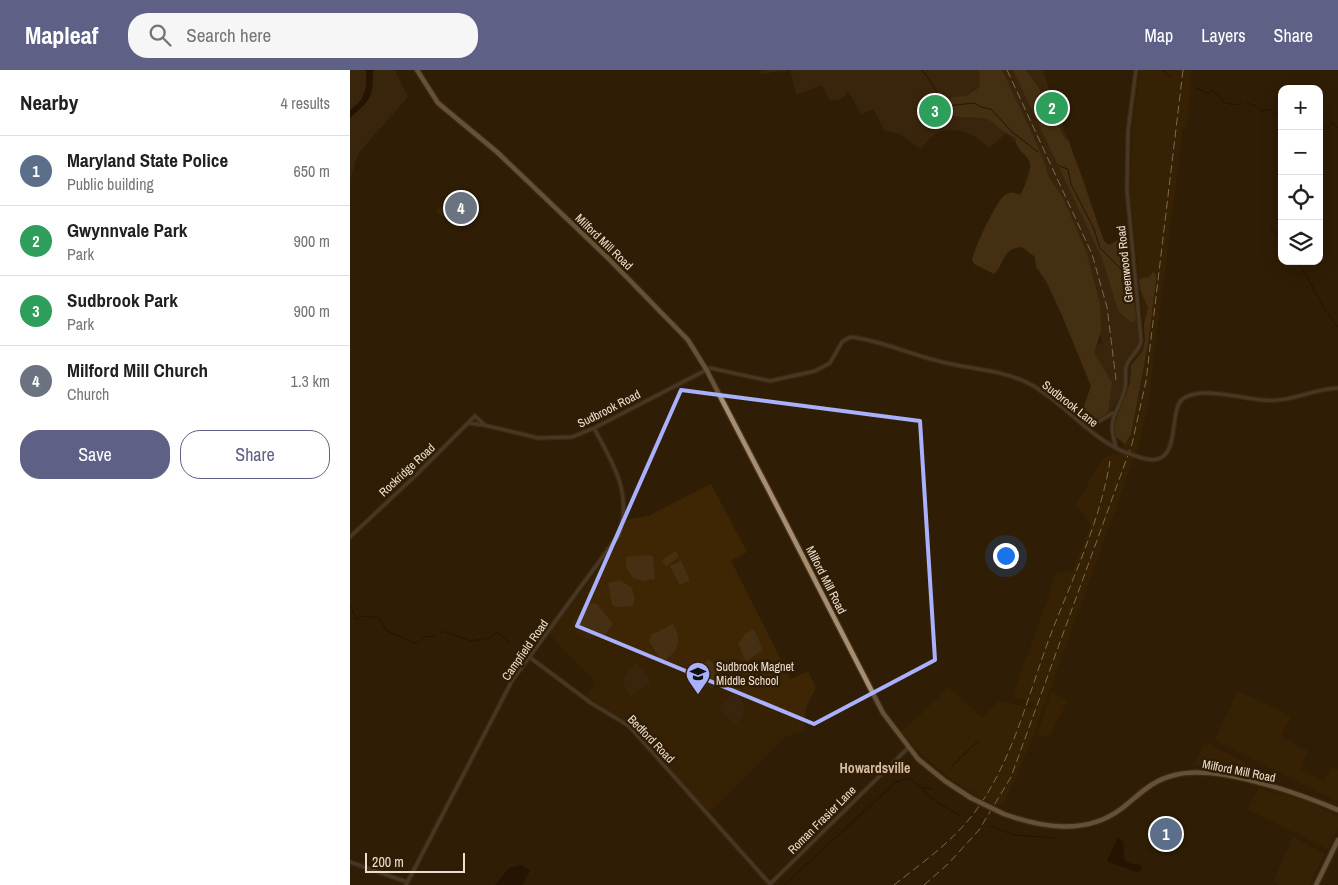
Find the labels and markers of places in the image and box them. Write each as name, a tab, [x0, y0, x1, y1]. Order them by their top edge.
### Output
pin: 2	[1036, 89, 1068, 127]
pin: 3	[919, 92, 951, 130]
pin: 4	[445, 189, 477, 227]
place label: Sudbrook Magnet Middle School	[716, 659, 794, 689]
school or university icon: Sudbrook Magnet Middle School	[685, 661, 711, 695]
pin: 1	[1150, 815, 1182, 853]

